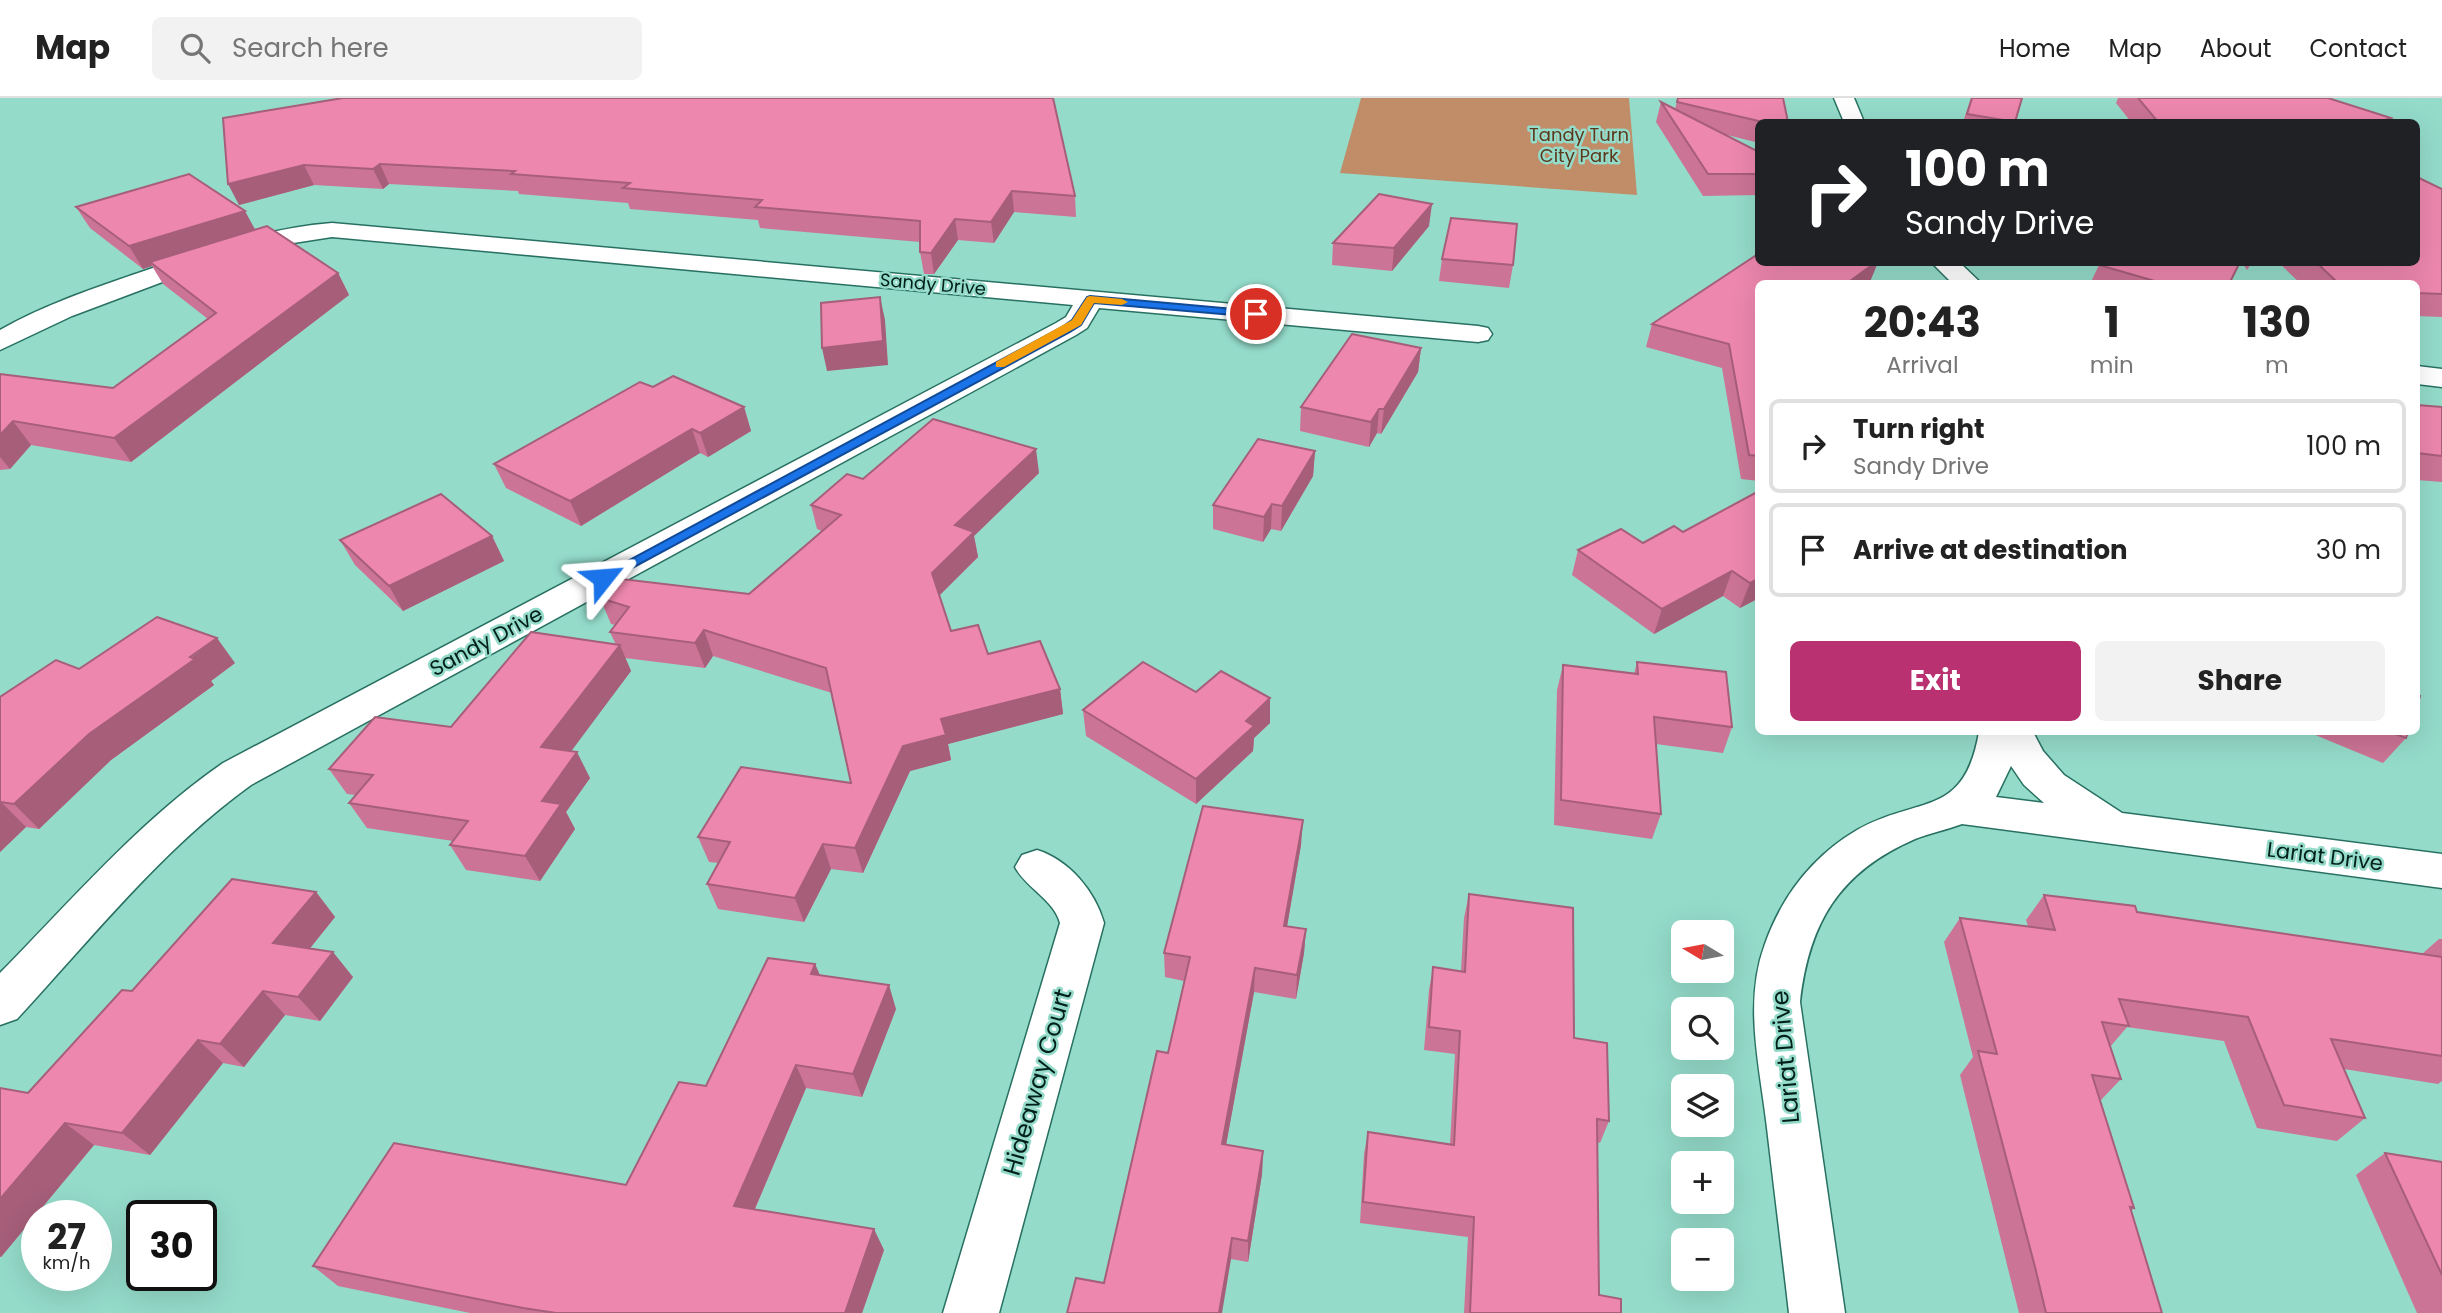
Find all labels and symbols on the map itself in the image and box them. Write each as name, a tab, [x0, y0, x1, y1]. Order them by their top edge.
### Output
park label: Tandy Turn City Park	[1529, 122, 1629, 168]
street label: Sandy Drive	[879, 267, 987, 301]
pin	[1226, 284, 1286, 344]
position arrow	[566, 541, 640, 615]
street label: Sandy Drive	[424, 599, 548, 683]
street label: Lariat Drive	[2265, 835, 2385, 877]
north arrow	[1671, 920, 1734, 984]
street label: Hideaway Court	[995, 985, 1079, 1179]
street label: Lariat Drive	[1763, 989, 1807, 1125]
speed limit sign: 30	[126, 1200, 217, 1291]

